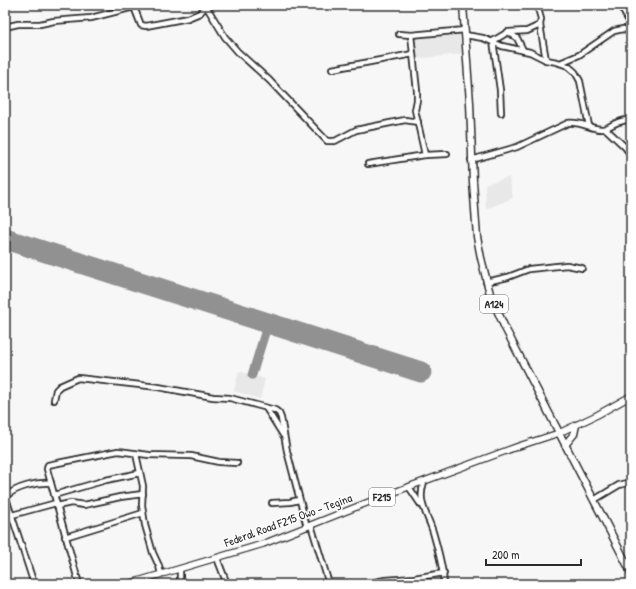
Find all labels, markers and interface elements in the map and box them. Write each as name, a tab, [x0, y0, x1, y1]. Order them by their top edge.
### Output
road number: A124	[480, 295, 508, 313]
road number: F215	[369, 488, 395, 506]
street label: Federal Road F215 Owo - Tegina	[221, 489, 354, 551]
scale bar	[486, 541, 581, 567]
text: 200 m	[492, 546, 519, 563]

